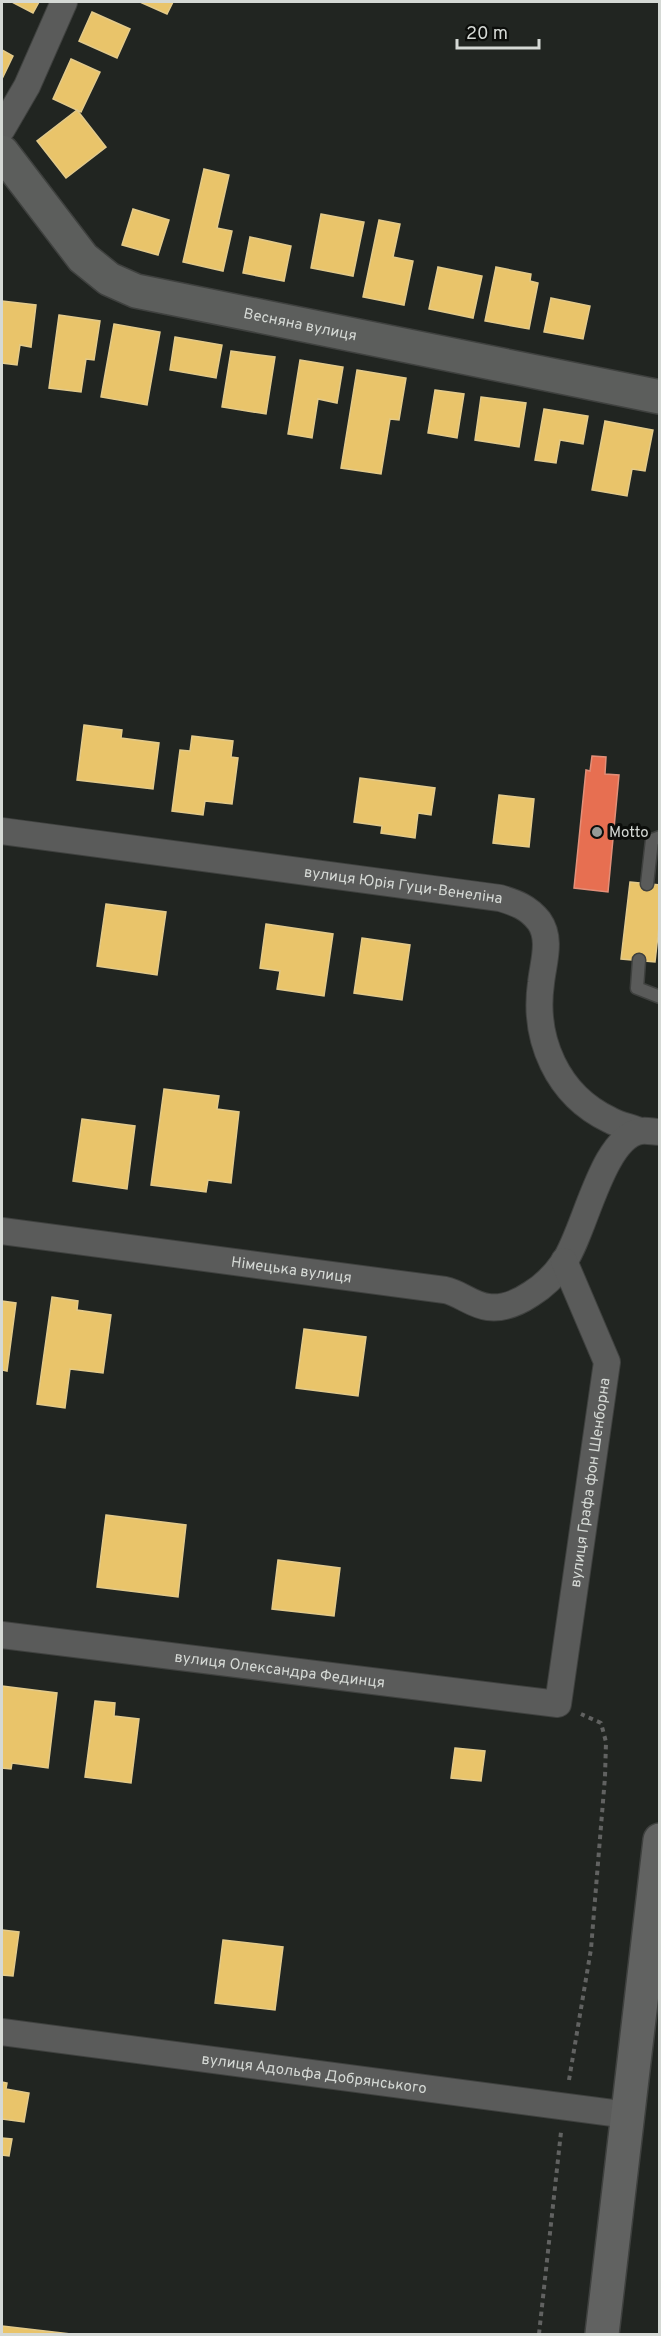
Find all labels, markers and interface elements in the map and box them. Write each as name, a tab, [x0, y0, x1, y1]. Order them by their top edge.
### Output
scale bar	[457, 12, 540, 50]
text: 20 m	[466, 23, 508, 46]
street label: Весняна вулиця	[242, 305, 358, 346]
place label: Motto	[609, 824, 649, 843]
marker: Motto	[590, 825, 604, 839]
street label: вулиця Юрія Гуци-Венеліна	[303, 864, 504, 909]
street label: Німецька вулиця	[230, 1254, 353, 1288]
street label: вулиця Графа фон Шенборна	[567, 1377, 616, 1589]
street label: вулиця Олександра Фединця	[173, 1648, 386, 1693]
street label: вулиця Адольфа Добрянського	[200, 2051, 428, 2099]

